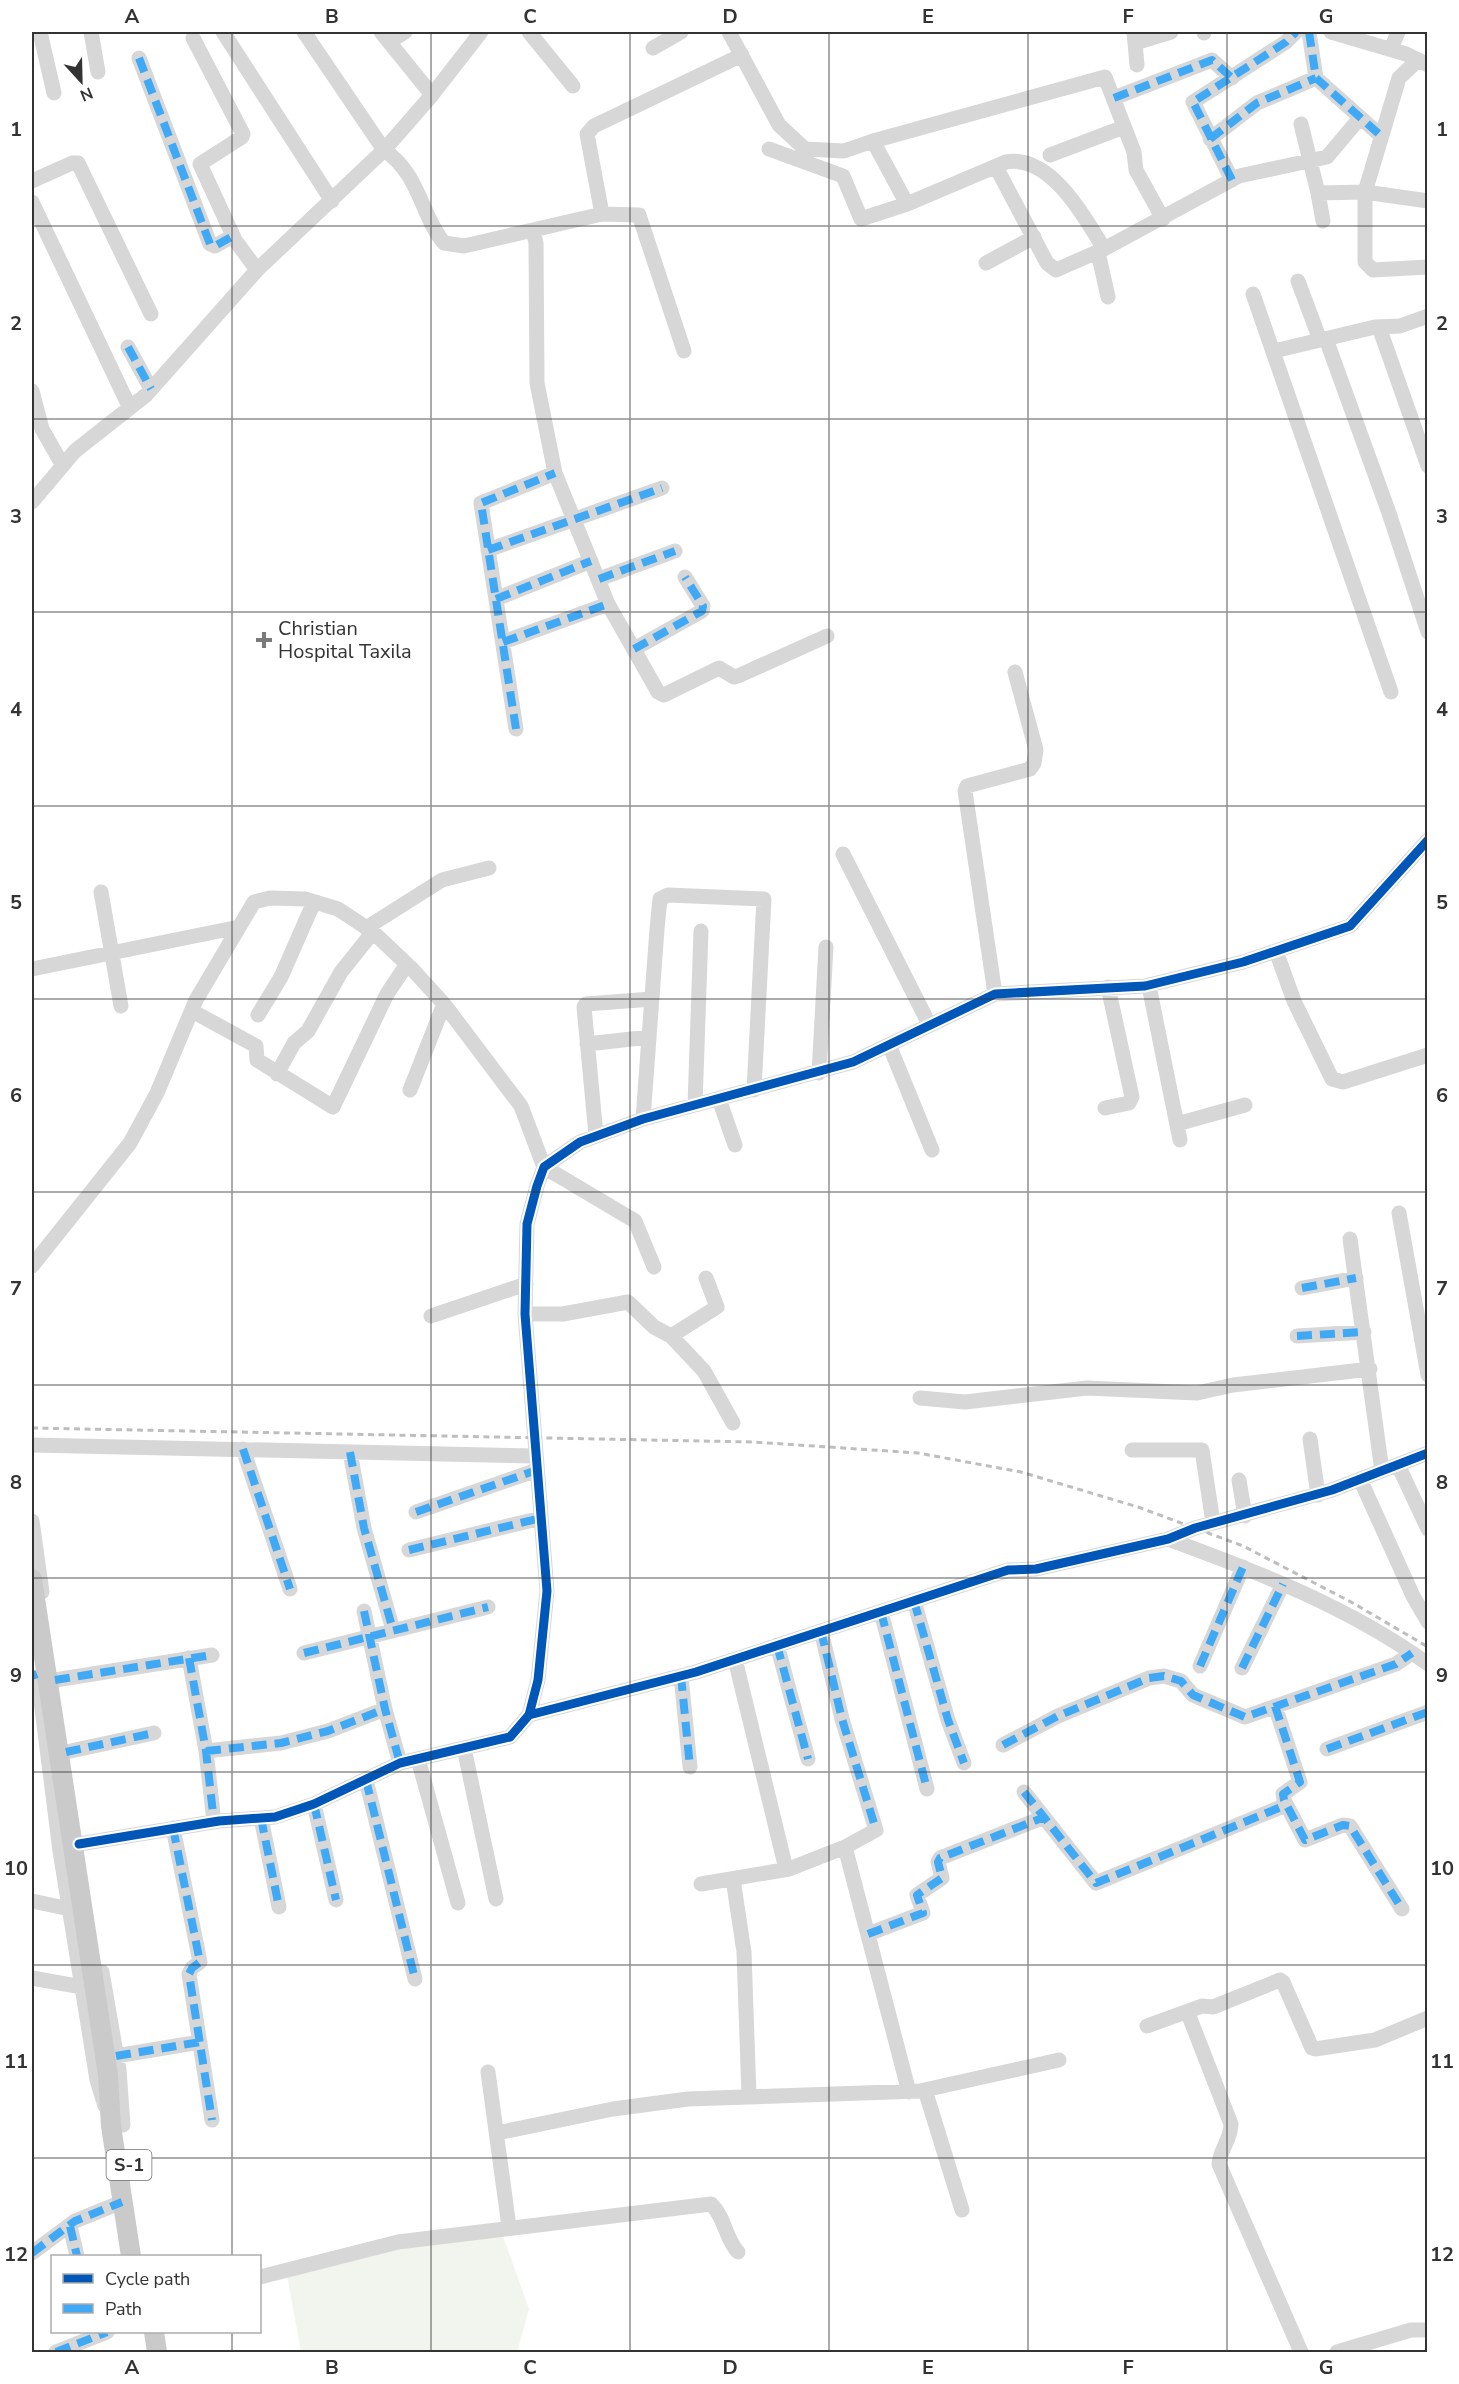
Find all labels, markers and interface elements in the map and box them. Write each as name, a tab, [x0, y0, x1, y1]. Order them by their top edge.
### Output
text: A	[125, 3, 140, 30]
text: B	[325, 3, 339, 30]
text: C	[523, 3, 537, 30]
text: D	[722, 3, 738, 30]
text: E	[922, 3, 934, 30]
text: F	[1122, 3, 1134, 30]
text: G	[1319, 3, 1333, 30]
north arrow	[51, 51, 111, 111]
text: N	[77, 82, 96, 106]
text: 1	[10, 116, 22, 143]
text: 1	[1436, 116, 1448, 143]
text: 2	[10, 310, 22, 337]
text: 2	[1436, 310, 1448, 337]
text: 3	[10, 503, 22, 530]
text: 3	[1436, 503, 1448, 530]
place label: Christian Hospital Taxila	[278, 615, 412, 665]
marker: Christian Hospital Taxila	[255, 631, 273, 649]
text: 4	[10, 696, 22, 723]
text: 4	[1436, 696, 1448, 723]
text: 5	[10, 889, 22, 916]
text: 5	[1436, 889, 1448, 916]
text: 6	[10, 1082, 22, 1109]
text: 6	[1436, 1082, 1448, 1109]
text: 7	[10, 1275, 22, 1302]
text: 7	[1436, 1275, 1448, 1302]
text: 8	[10, 1469, 22, 1496]
text: 8	[1436, 1469, 1448, 1496]
text: 9	[10, 1662, 22, 1689]
text: 9	[1436, 1662, 1448, 1689]
text: 10	[4, 1855, 28, 1882]
text: 10	[1430, 1855, 1454, 1882]
text: 11	[4, 2048, 28, 2075]
text: 11	[1430, 2048, 1454, 2075]
road number: S-1	[106, 2150, 152, 2180]
text: 12	[4, 2241, 28, 2268]
text: 12	[1430, 2241, 1454, 2268]
legend	[51, 2255, 261, 2333]
text: Cycle path	[105, 2267, 190, 2291]
text: Path	[105, 2297, 142, 2321]
text: A	[125, 2354, 140, 2381]
text: B	[325, 2354, 339, 2381]
text: C	[523, 2354, 537, 2381]
text: D	[722, 2354, 738, 2381]
text: E	[922, 2354, 934, 2381]
text: F	[1122, 2354, 1134, 2381]
text: G	[1319, 2354, 1333, 2381]

